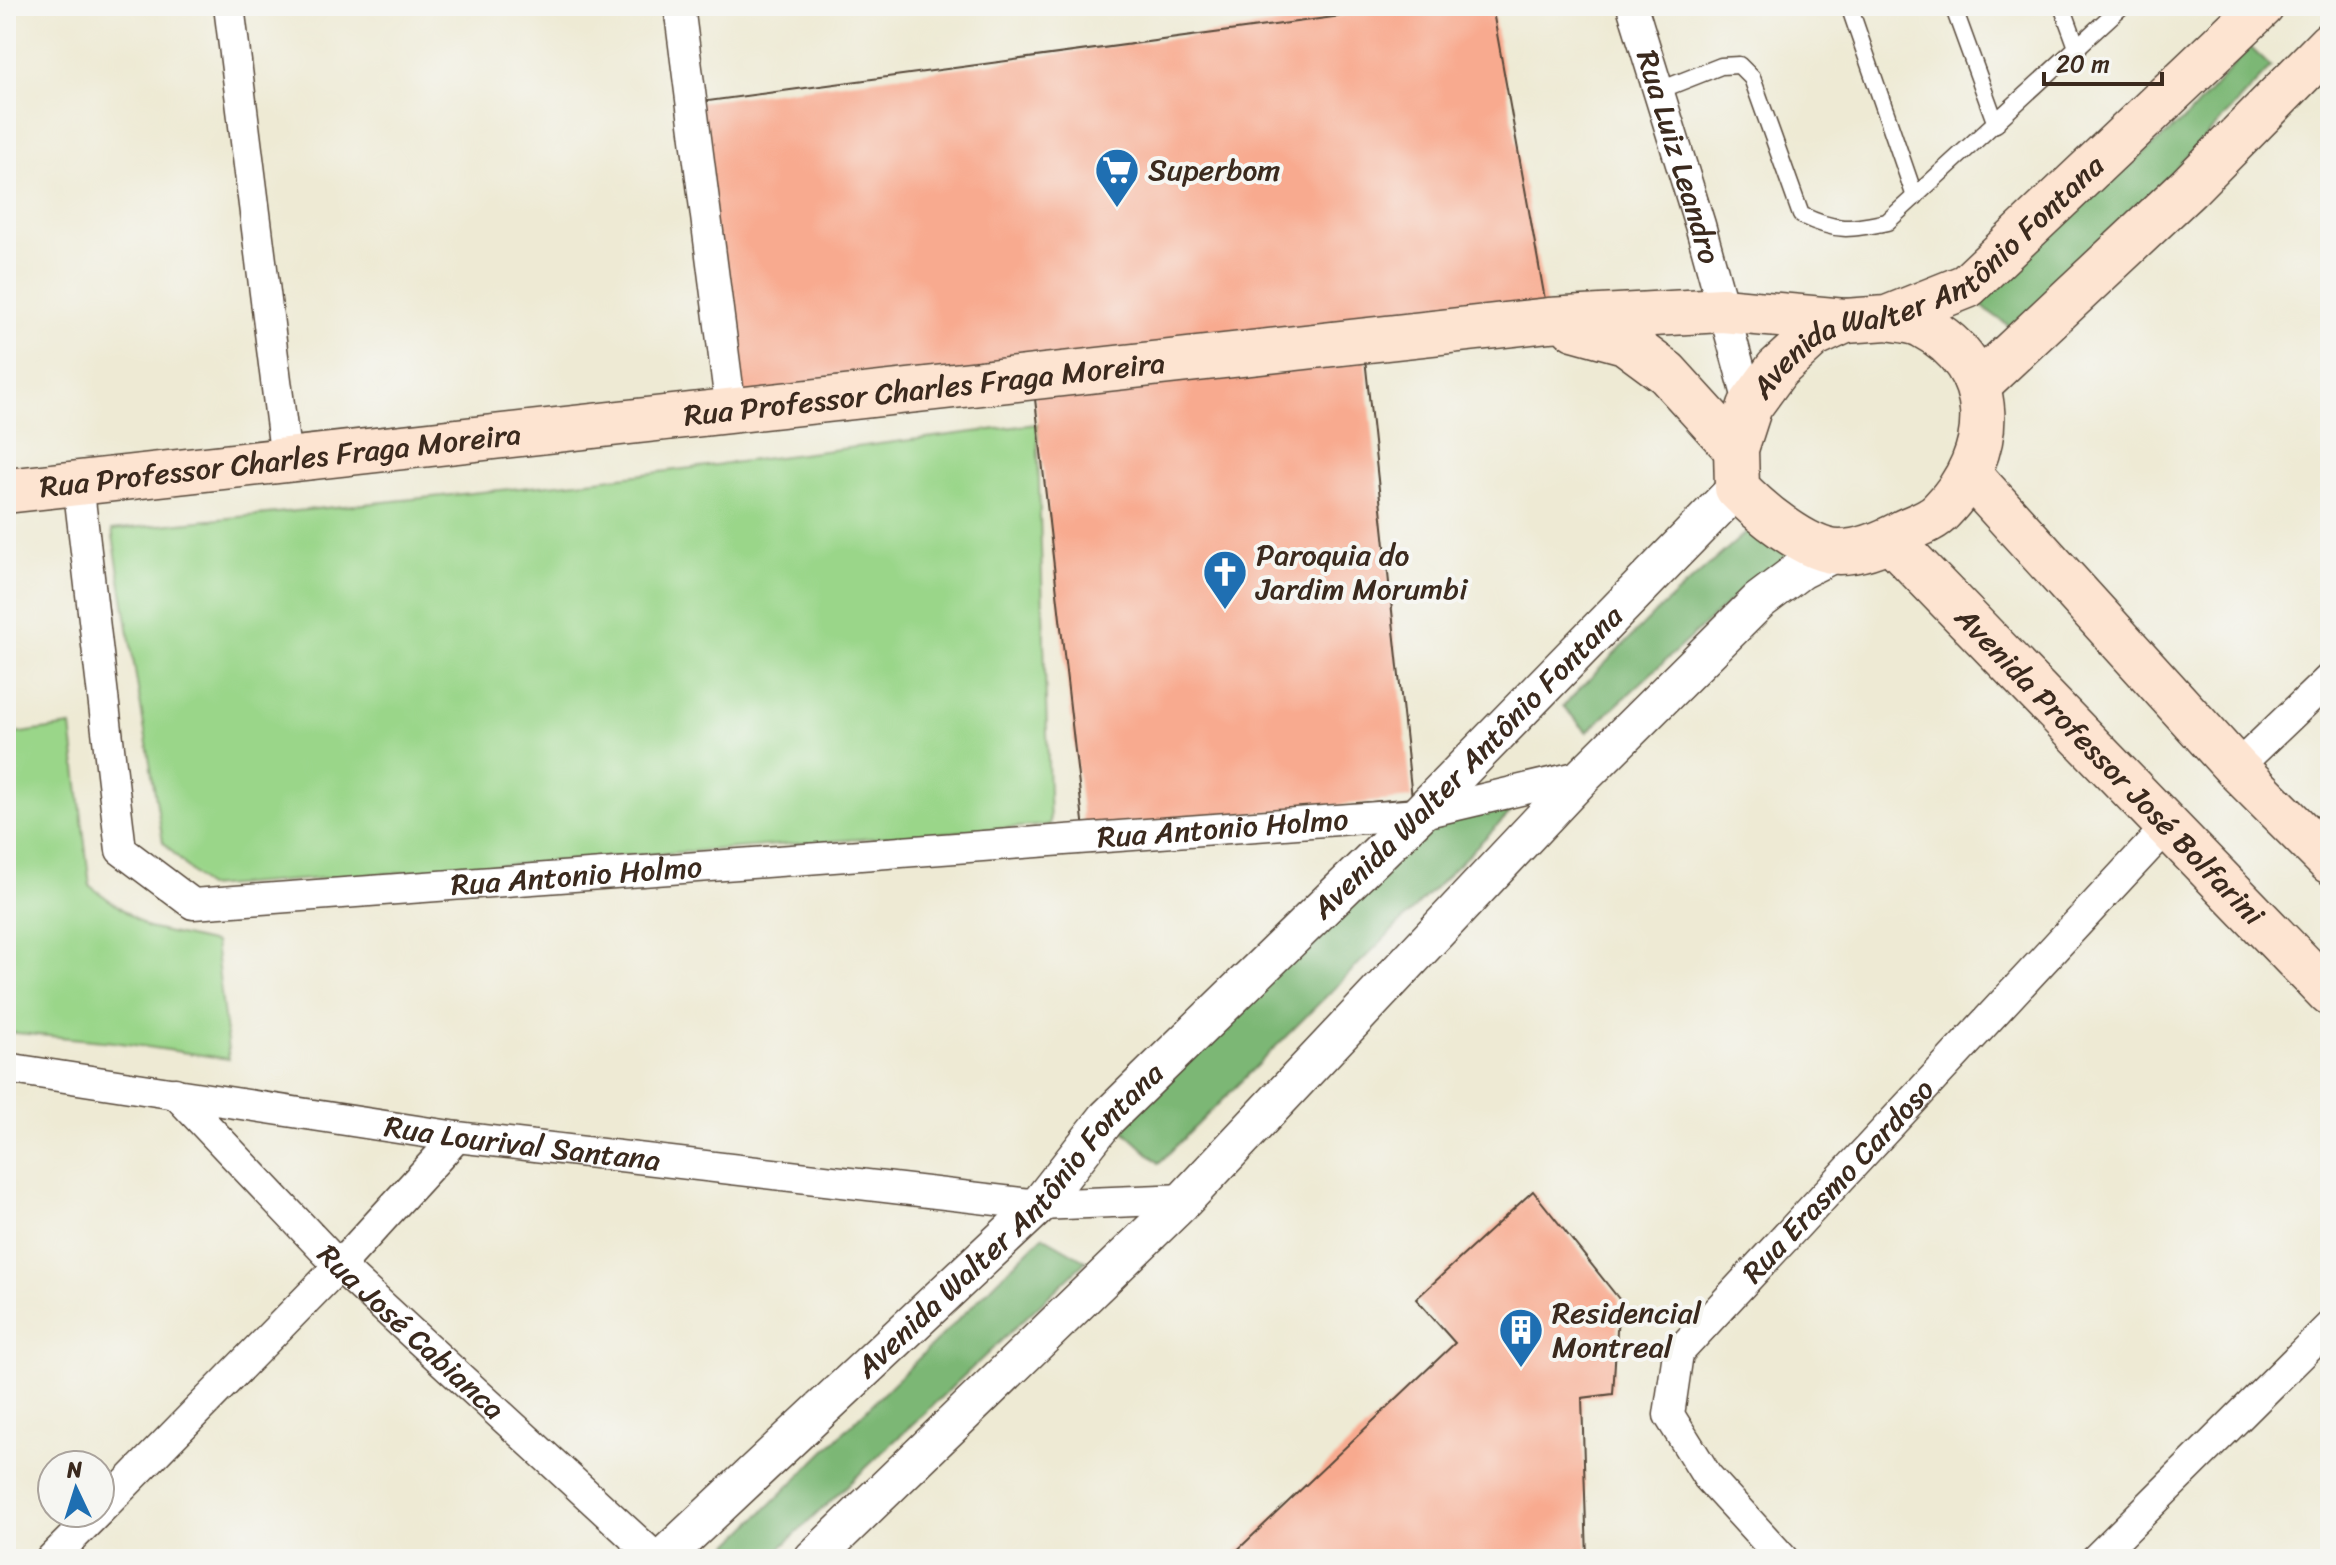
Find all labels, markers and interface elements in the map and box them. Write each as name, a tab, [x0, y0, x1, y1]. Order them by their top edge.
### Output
scale bar	[2044, 36, 2162, 86]
street label: Rua Luiz Leandro	[1620, 43, 1737, 270]
text: 20 m	[2056, 43, 2110, 85]
street label: Avenida Walter Antônio Fontana	[1736, 141, 2118, 412]
place label: Superbom	[1148, 143, 1280, 197]
supermarket icon: Superbom	[1093, 146, 1141, 209]
street label: Rua Professor Charles Fraga Moreira	[681, 336, 1168, 443]
street label: Rua Professor Charles Fraga Moreira	[37, 407, 524, 514]
place label: Paroquia do Jardim Morumbi	[1255, 528, 1469, 616]
church icon: Paroquia do Jardim Morumbi	[1201, 548, 1249, 611]
street label: Avenida Walter Antônio Fontana	[1297, 591, 1637, 933]
street label: Avenida Professor José Bolfarini	[1941, 593, 2279, 940]
street label: Rua Antonio Holmo	[1095, 792, 1350, 865]
street label: Rua Antonio Holmo	[449, 840, 704, 912]
street label: Avenida Walter Antônio Fontana	[842, 1048, 1178, 1393]
street label: Rua Erasmo Cardoso	[1728, 1065, 1948, 1297]
street label: Rua Lourival Santana	[381, 1099, 663, 1188]
street label: Rua José Cabianca	[303, 1230, 518, 1434]
place label: Residencial Montreal	[1552, 1286, 1703, 1374]
building icon: Residencial Montreal	[1497, 1306, 1545, 1369]
north arrow	[36, 1449, 116, 1529]
text: N	[65, 1450, 84, 1490]

